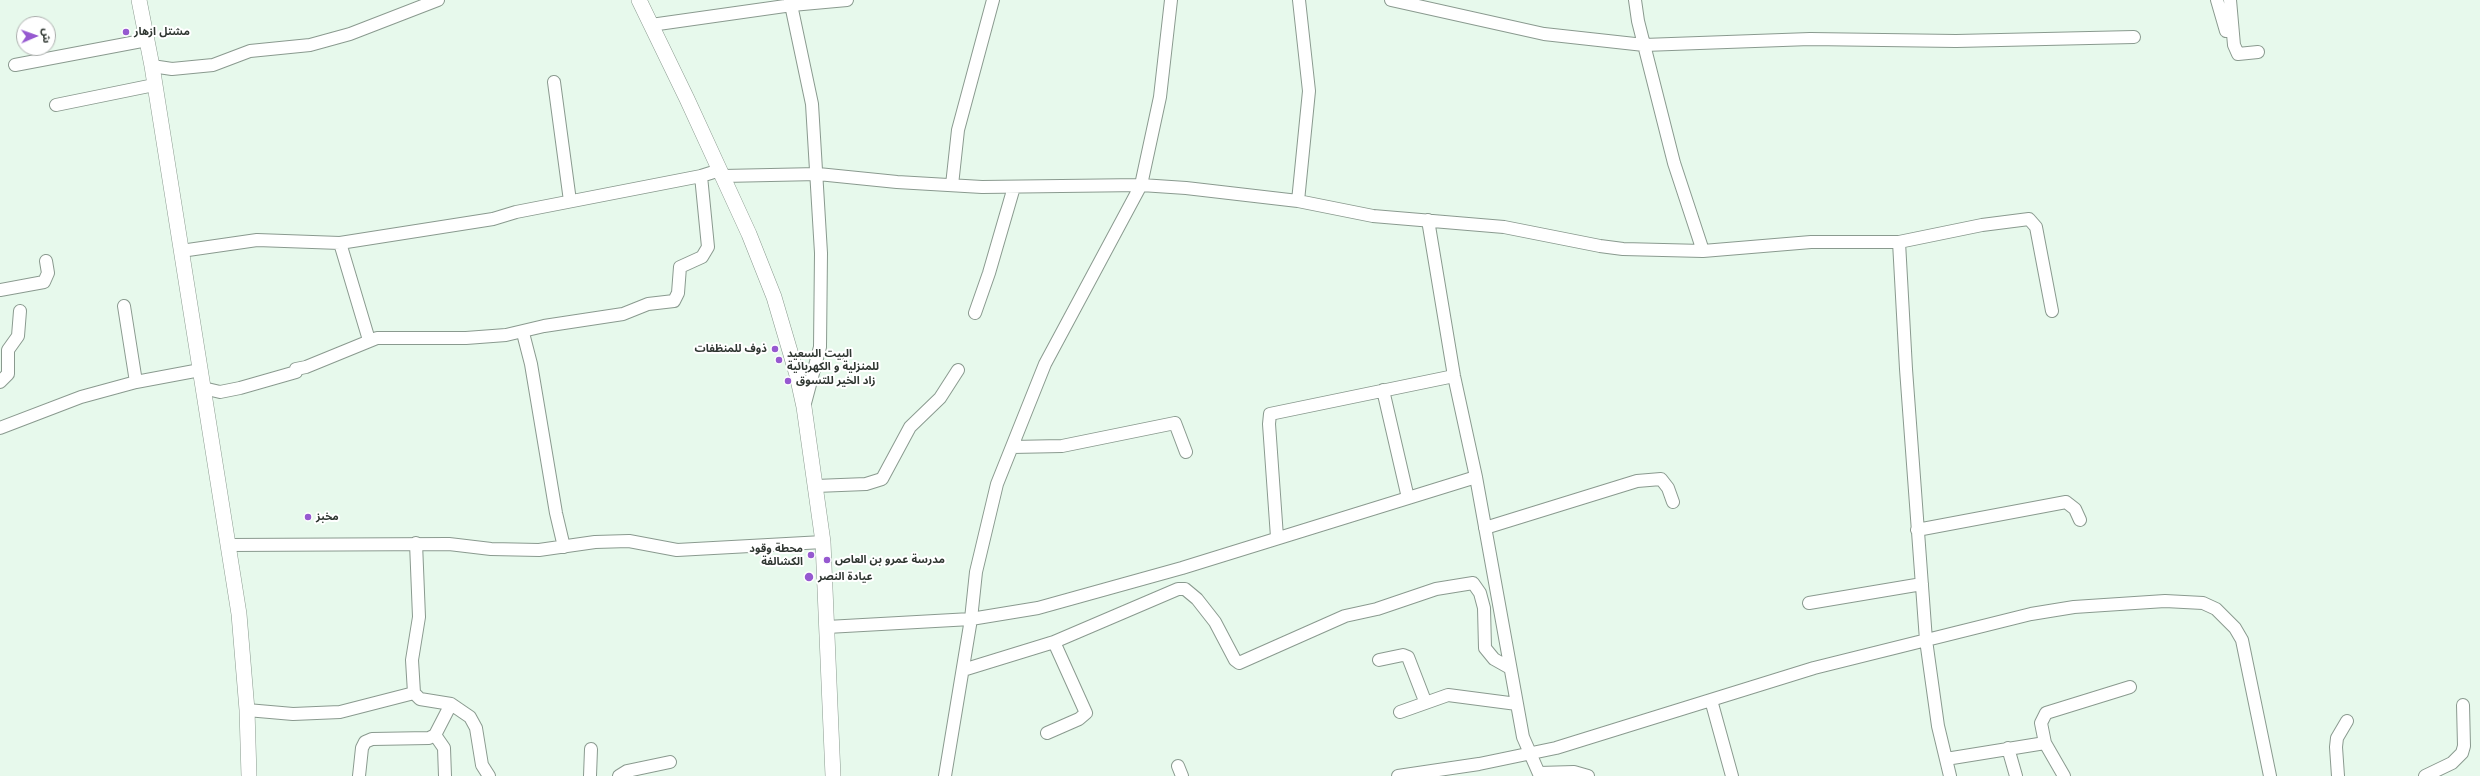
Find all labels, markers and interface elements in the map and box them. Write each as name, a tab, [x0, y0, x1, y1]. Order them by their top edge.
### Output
north arrow	[16, 16, 56, 56]
place label: مشتل ازهار	[134, 25, 190, 39]
marker: مشتل ازهار	[121, 27, 131, 37]
text: ش	[41, 28, 53, 43]
place label: ذوف للمنظفات	[694, 342, 767, 356]
marker: ذوف للمنظفات	[770, 344, 780, 354]
place label: البيت السعيد للمنزلية و الكهربائية	[787, 347, 879, 373]
marker: البيت السعيد للمنزلية و الكهربائية	[774, 355, 784, 365]
place label: زاد الخير للتسوق	[796, 374, 876, 388]
marker: زاد الخير للتسوق	[783, 376, 793, 386]
place label: مخبز	[316, 510, 339, 524]
marker: مخبز	[303, 512, 313, 522]
place label: محطة وقود الكشالفة	[749, 542, 803, 568]
marker: محطة وقود الكشالفة	[806, 550, 816, 560]
place label: مدرسة عمرو بن العاص	[835, 553, 945, 567]
marker: مدرسة عمرو بن العاص	[822, 555, 832, 565]
place label: عيادة النصر	[818, 570, 873, 584]
marker: عيادة النصر	[803, 571, 815, 583]

